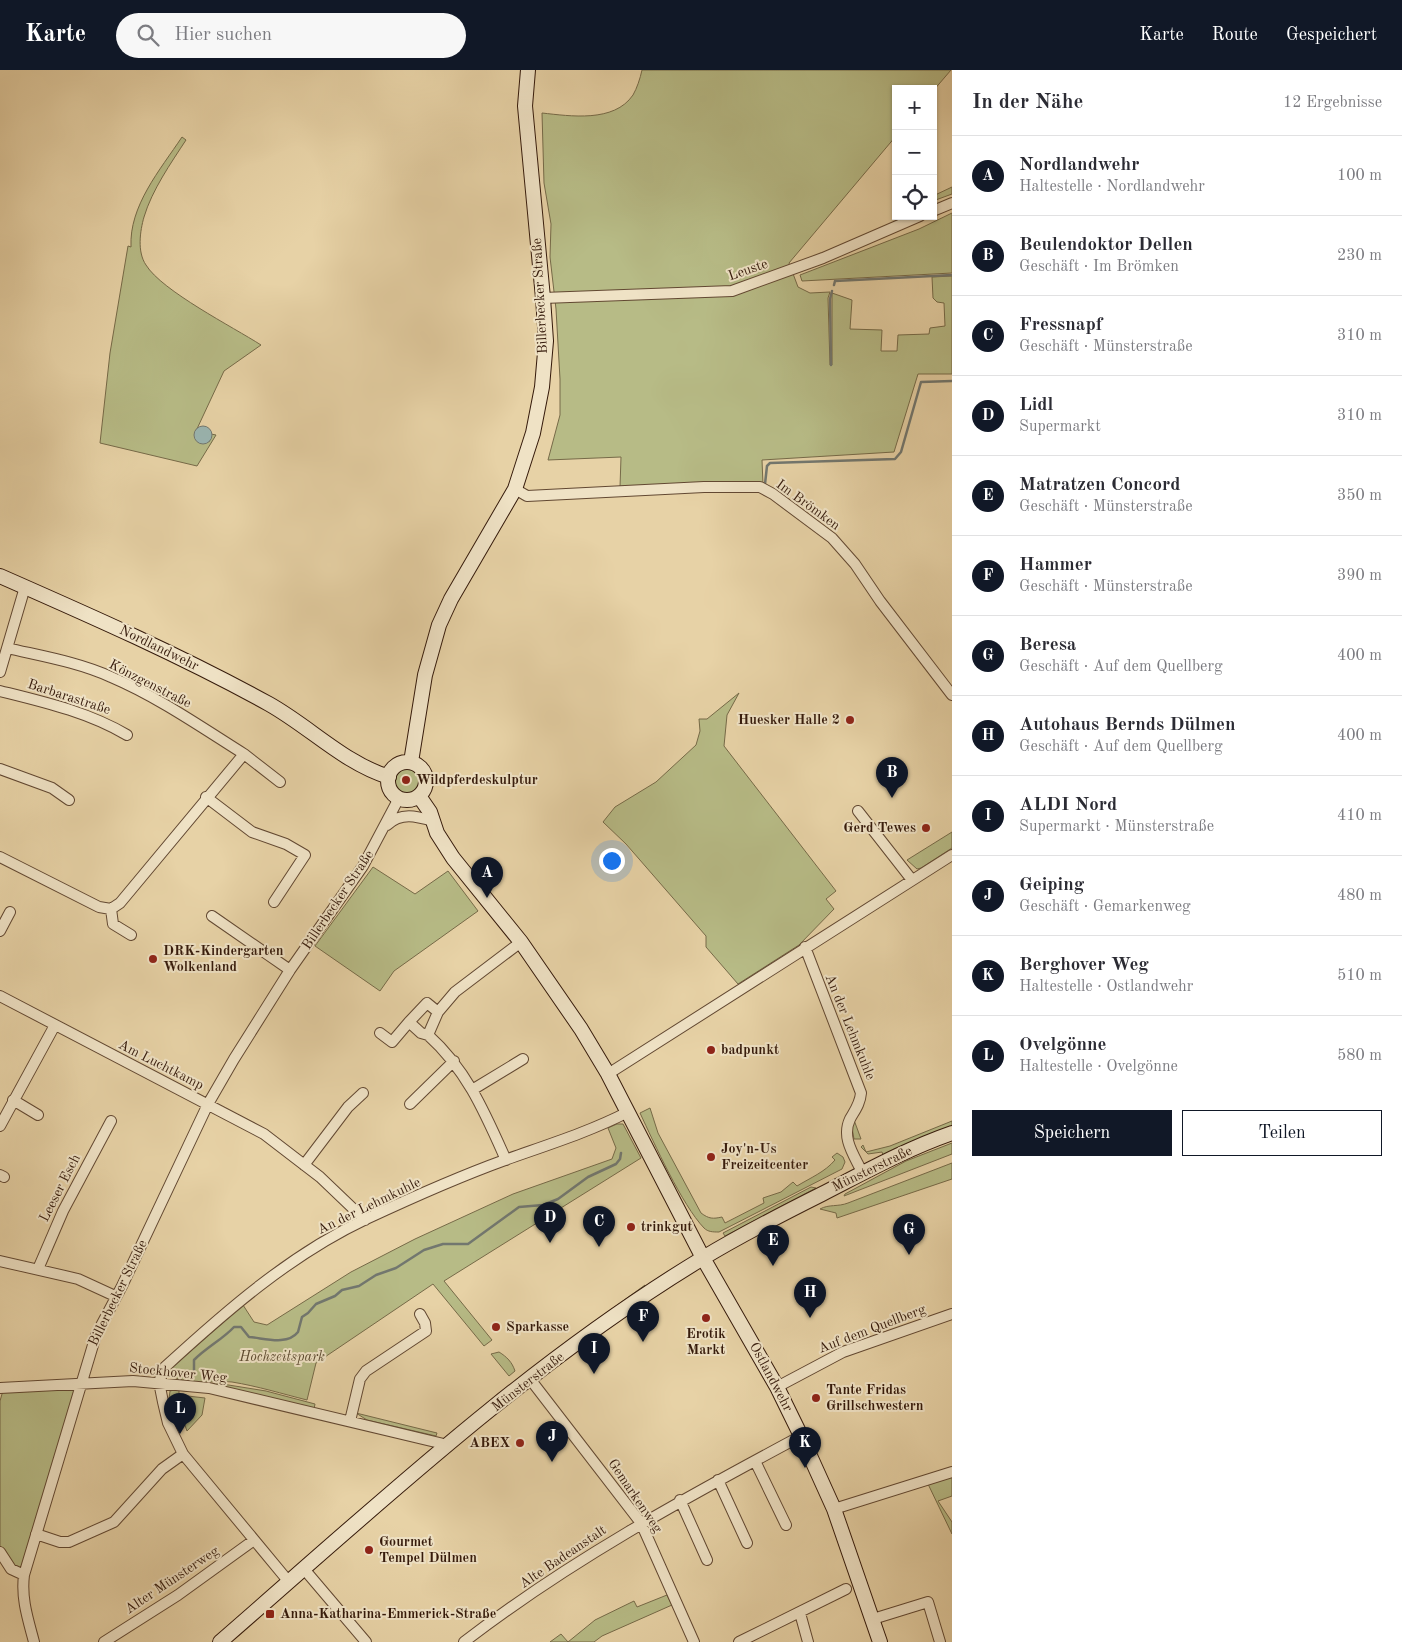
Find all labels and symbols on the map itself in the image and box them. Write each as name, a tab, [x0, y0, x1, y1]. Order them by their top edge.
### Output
street label: Billerbecker Straße	[530, 238, 550, 354]
street label: Leuste	[726, 257, 770, 283]
street label: Im Brömken	[773, 477, 843, 533]
street label: Nordlandwehr	[117, 623, 201, 673]
street label: Könzgenstraße	[107, 657, 193, 711]
street label: Barbarastraße	[26, 677, 112, 717]
place label: Huesker Halle 2	[738, 713, 840, 727]
marker: Huesker Halle 2	[844, 714, 856, 726]
pin: B	[876, 757, 908, 798]
place label: Wildpferdeskulptur	[416, 773, 538, 787]
marker: Wildpferdeskulptur	[400, 774, 412, 786]
place label: Gerd Tewes	[843, 821, 916, 835]
marker: Gerd Tewes	[920, 822, 932, 834]
street label: Billerbecker Straße	[300, 848, 376, 952]
your location	[599, 848, 625, 874]
pin: A	[471, 857, 503, 898]
place label: DRK-Kindergarten Wolkenland	[163, 944, 284, 974]
marker: DRK-Kindergarten Wolkenland	[147, 953, 159, 965]
street label: An der Lehmkuhle	[822, 972, 878, 1082]
street label: Am Luchtkamp	[116, 1037, 206, 1093]
place label: badpunkt	[721, 1043, 779, 1057]
marker: badpunkt	[705, 1044, 717, 1056]
place label: Joy'n-Us Freizeitcenter	[721, 1142, 808, 1172]
street label: Münsterstraße	[830, 1144, 914, 1194]
marker: Joy'n-Us Freizeitcenter	[705, 1151, 717, 1163]
street label: Leeser Esch	[37, 1152, 83, 1224]
street label: An der Lehmkuhle	[315, 1175, 423, 1237]
pin: D	[534, 1202, 566, 1243]
pin: C	[583, 1206, 615, 1247]
pin: G	[893, 1214, 925, 1255]
place label: trinkgut	[641, 1220, 693, 1234]
marker: trinkgut	[625, 1221, 637, 1233]
pin: E	[757, 1225, 789, 1266]
street label: Billerbecker Straße	[86, 1238, 150, 1348]
pin: H	[794, 1277, 826, 1318]
pin: F	[627, 1301, 659, 1342]
street label: Auf dem Quellberg	[816, 1302, 928, 1356]
marker: Erotik Markt	[700, 1312, 712, 1324]
place label: Sparkasse	[506, 1320, 569, 1334]
marker: Sparkasse	[490, 1321, 502, 1333]
place label: Erotik Markt	[686, 1327, 726, 1357]
pin: I	[578, 1333, 610, 1374]
street label: Ostlandwehr	[747, 1340, 795, 1414]
park label: Hochzeitspark	[238, 1350, 325, 1365]
street label: Münsterstraße	[489, 1350, 567, 1414]
street label: Stockhover Weg	[128, 1361, 228, 1385]
place label: Tante Fridas Grillschwestern	[826, 1383, 924, 1413]
marker: Tante Fridas Grillschwestern	[810, 1392, 822, 1404]
pin: L	[164, 1393, 196, 1434]
pin: J	[536, 1421, 568, 1462]
pin: K	[789, 1427, 821, 1468]
place label: ABEX	[469, 1436, 510, 1450]
marker: ABEX	[514, 1437, 526, 1449]
street label: Gemarkenweg	[605, 1457, 665, 1536]
street label: Alte Badeanstalt	[517, 1523, 609, 1591]
place label: Gourmet Tempel Dülmen	[379, 1535, 477, 1565]
street label: Alter Münsterweg	[123, 1543, 222, 1616]
marker: Gourmet Tempel Dülmen	[363, 1544, 375, 1556]
place label: Anna-Katharina-Emmerick-Straße	[280, 1607, 496, 1621]
marker: Anna-Katharina-Emmerick-Straße	[264, 1608, 276, 1620]

